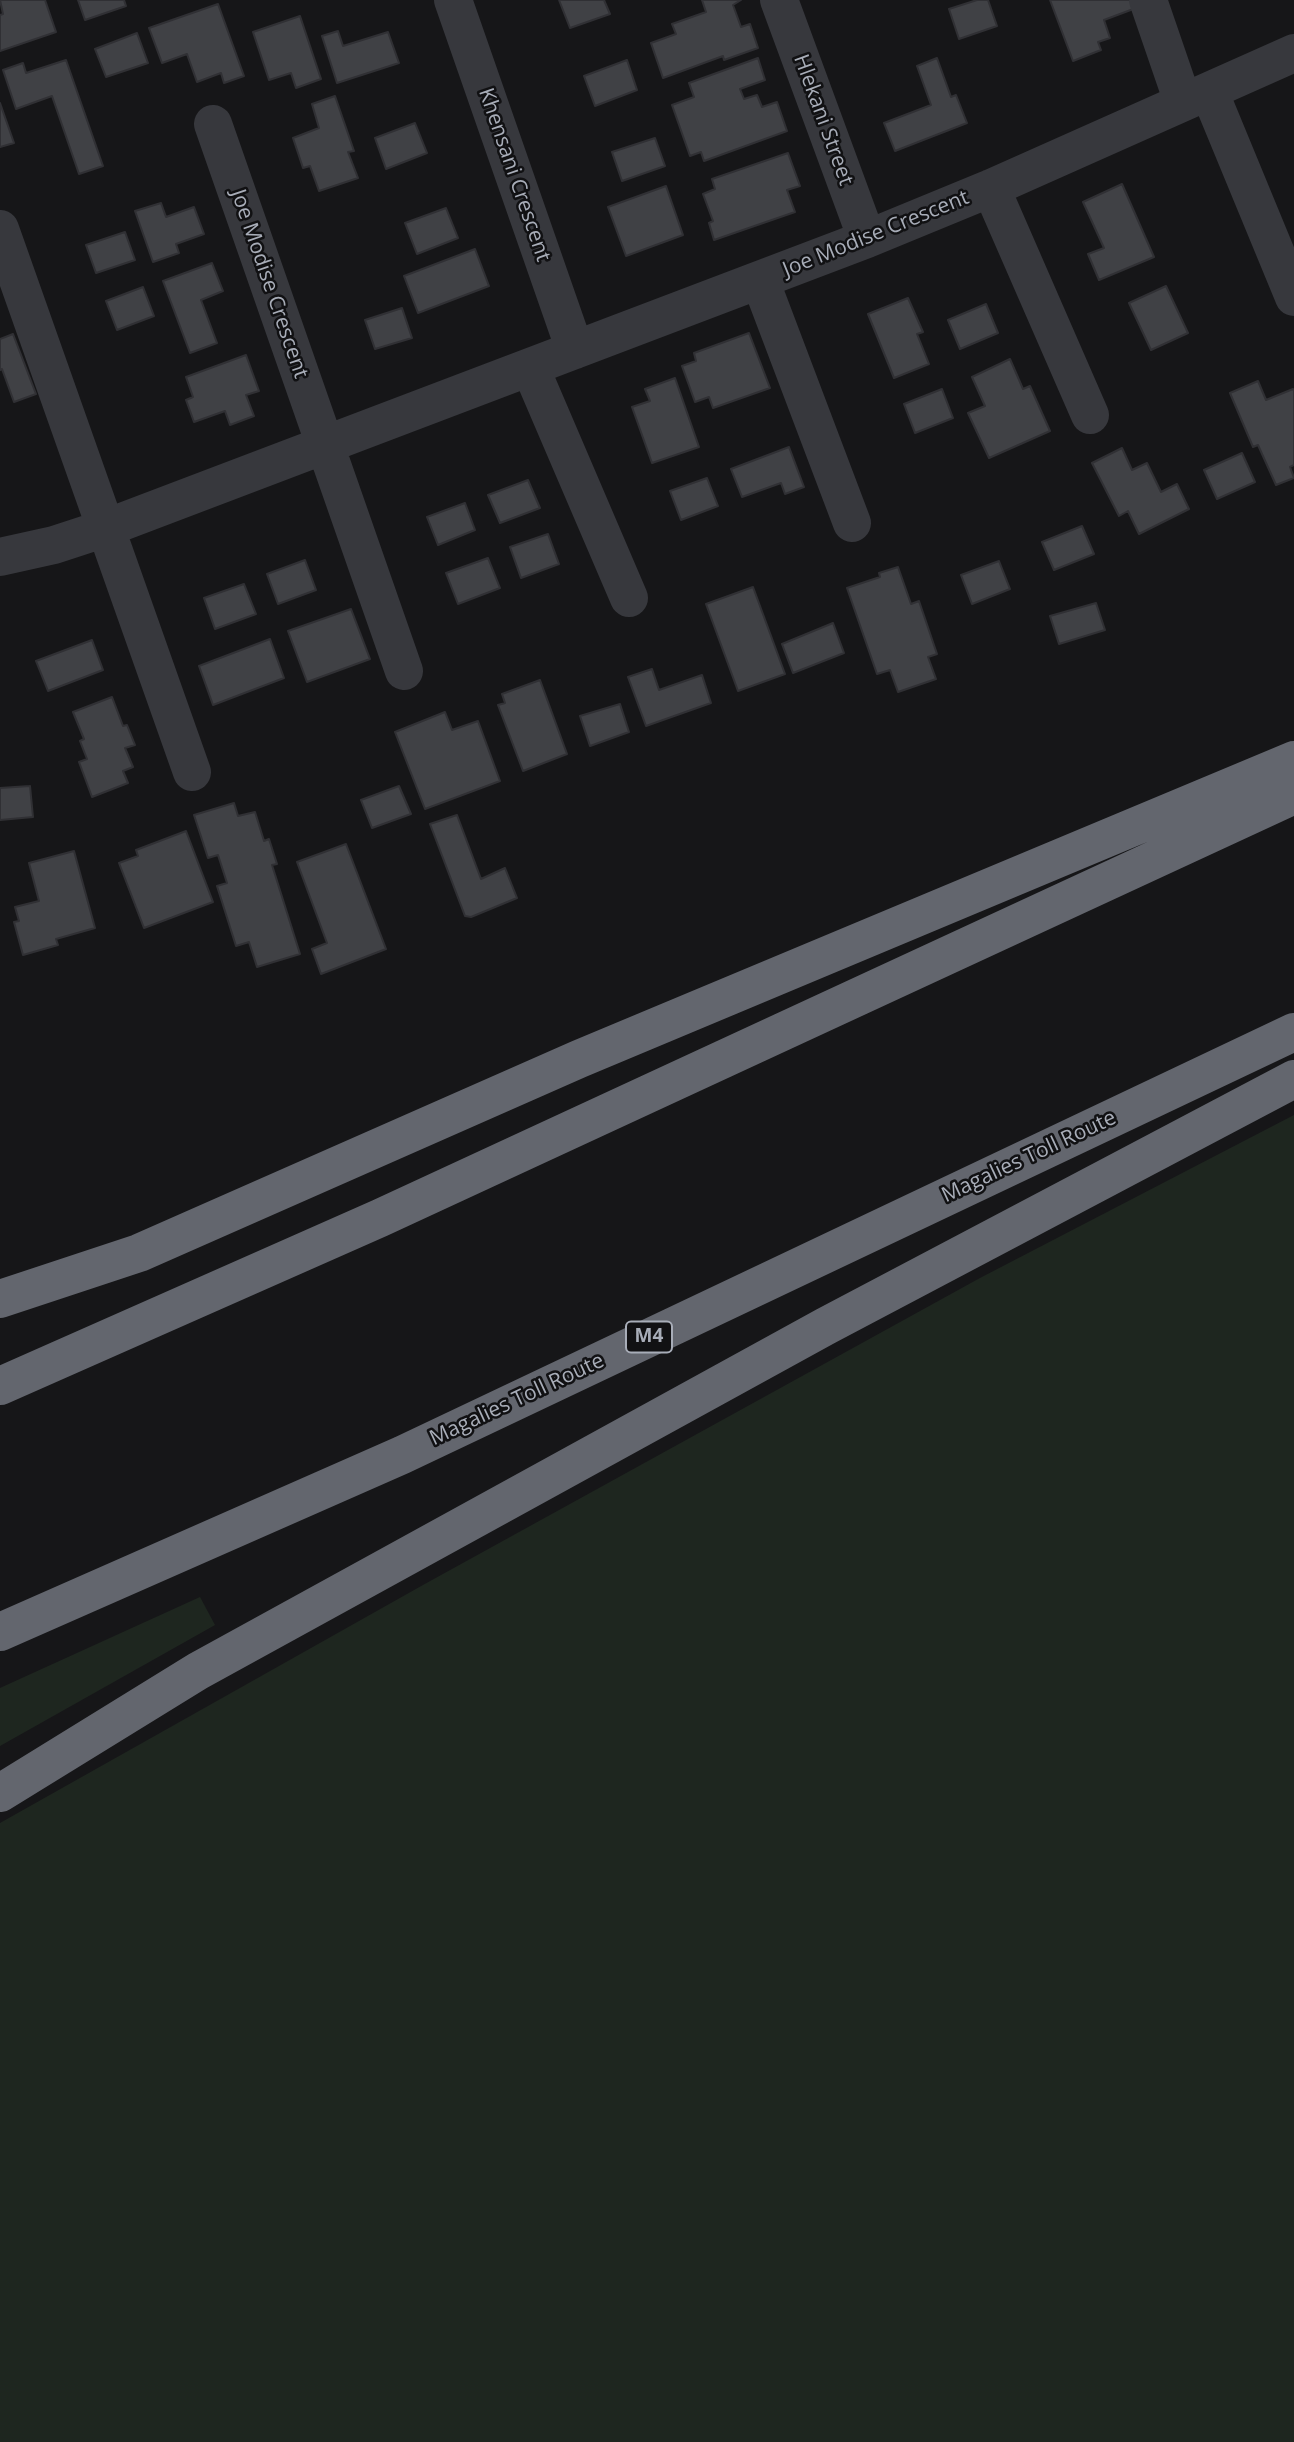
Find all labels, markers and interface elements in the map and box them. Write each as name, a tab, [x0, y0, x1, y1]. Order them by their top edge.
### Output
street label: Hlekani Street	[788, 51, 858, 189]
street label: Khensani Crescent	[473, 85, 555, 265]
street label: Joe Modise Crescent	[779, 185, 973, 283]
street label: Joe Modise Crescent	[225, 186, 313, 382]
street label: Magalies Toll Route	[938, 1106, 1120, 1208]
road number: M4	[626, 1322, 672, 1352]
street label: Magalies Toll Route	[426, 1349, 608, 1451]

